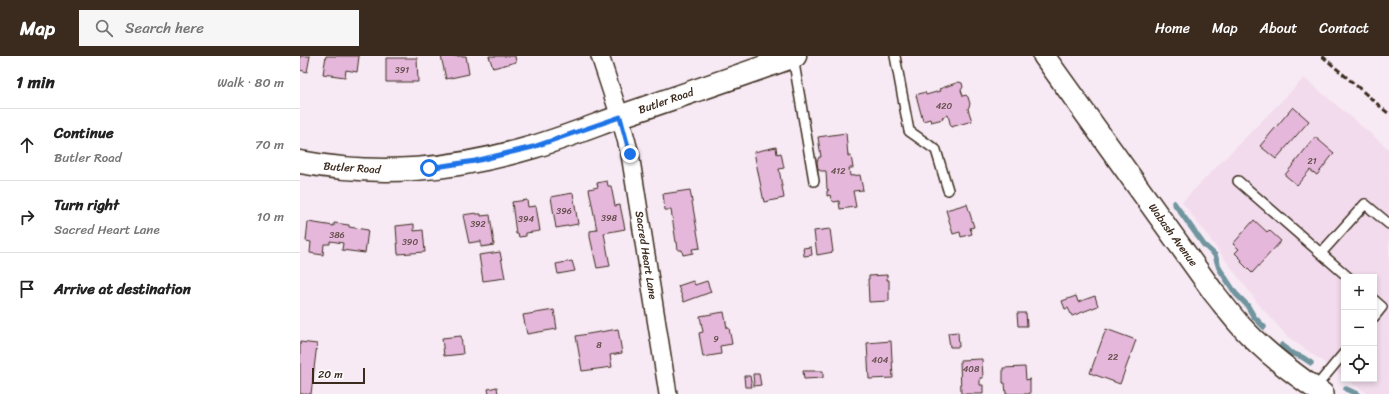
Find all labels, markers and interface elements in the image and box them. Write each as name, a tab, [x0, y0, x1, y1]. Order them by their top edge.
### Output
search box	[79, 10, 359, 46]
text: Map	[20, 12, 55, 45]
text: Search here	[125, 15, 204, 41]
text: Home	[1155, 16, 1190, 41]
text: Map	[1212, 16, 1238, 41]
text: About	[1260, 16, 1297, 41]
text: Contact	[1319, 16, 1369, 41]
icon: search	[93, 17, 115, 39]
house number: 391	[395, 62, 409, 78]
text: 1 min	[16, 67, 55, 97]
text: Walk · 80 m	[217, 71, 284, 94]
street label: Butler Road	[636, 82, 697, 119]
house number: 420	[936, 98, 953, 114]
text: Continue	[54, 120, 114, 146]
text: 70 m	[255, 133, 284, 156]
icon: ahead	[16, 134, 38, 156]
route end	[621, 145, 639, 163]
text: Butler Road	[54, 146, 122, 169]
house number: 21	[1307, 153, 1317, 169]
street label: Butler Road	[323, 157, 382, 180]
route start	[420, 159, 438, 177]
house number: 412	[831, 163, 845, 179]
text: Turn right	[54, 192, 119, 218]
street label: Wabash Avenue	[1143, 199, 1203, 271]
house number: 396	[556, 203, 572, 219]
text: 10 m	[257, 205, 284, 228]
icon: right	[16, 206, 38, 228]
street label: Sacred Heart Lane	[630, 209, 662, 301]
house number: 398	[601, 210, 618, 226]
house number: 394	[518, 211, 534, 227]
house number: 392	[470, 216, 486, 232]
text: Sacred Heart Lane	[54, 218, 160, 241]
house number: 386	[329, 227, 345, 243]
house number: 390	[402, 234, 418, 250]
map controls	[1341, 274, 1377, 382]
button: +	[1341, 274, 1377, 310]
text: Arrive at destination	[54, 276, 191, 302]
icon: arrive	[16, 278, 38, 300]
button: −	[1341, 310, 1377, 346]
house number: 9	[713, 331, 719, 347]
house number: 8	[596, 337, 602, 353]
button: locate	[1341, 346, 1377, 382]
house number: 22	[1108, 349, 1118, 365]
house number: 404	[872, 352, 889, 368]
house number: 408	[963, 361, 980, 377]
text: 20 m	[318, 365, 343, 384]
scale bar	[312, 366, 365, 385]

